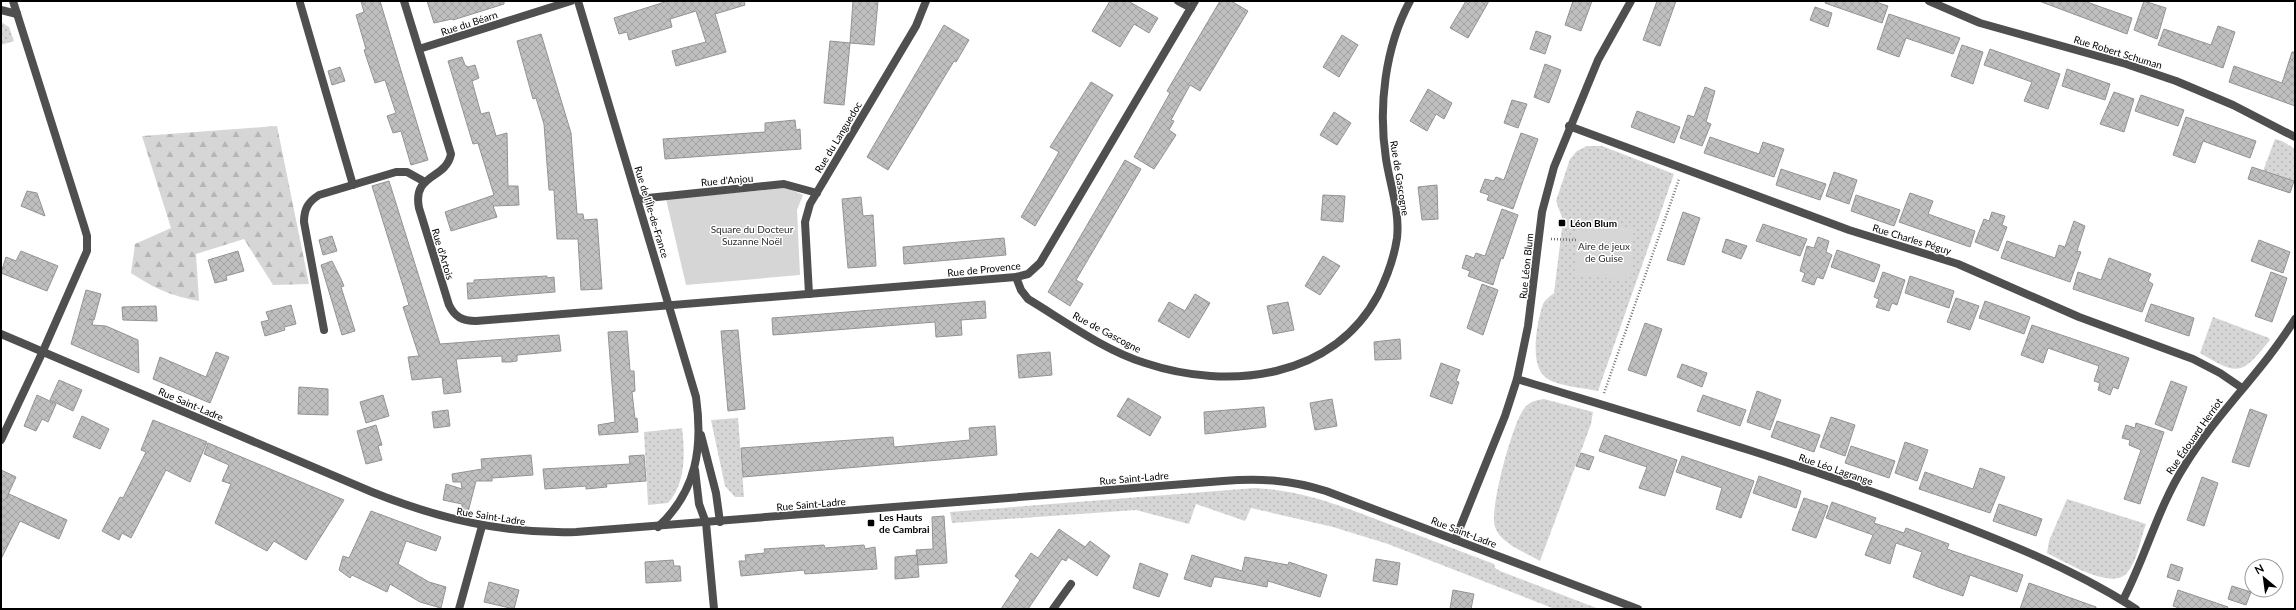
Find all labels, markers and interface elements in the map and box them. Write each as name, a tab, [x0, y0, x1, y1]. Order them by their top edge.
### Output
street label: Rue du Béarn	[439, 8, 499, 38]
street label: Rue Robert Schuman	[2072, 33, 2164, 71]
street label: Rue du Languedoc	[812, 99, 864, 175]
street label: Rue de Gascogne	[1388, 140, 1412, 216]
street label: Rue de l'Île-de-France	[632, 165, 672, 259]
street label: Rue d'Anjou	[700, 172, 754, 188]
place label: Léon Blum	[1570, 217, 1617, 229]
marker: Léon Blum	[1557, 218, 1567, 228]
street label: Rue Charles Péguy	[1871, 221, 1954, 257]
park label: Square du Docteur Suzanne Noël	[711, 223, 794, 247]
street label: Rue d'Artois	[430, 227, 456, 281]
street label: Rue Léon Blum	[1517, 233, 1535, 299]
park label: Aire de jeux de Guise	[1578, 240, 1630, 264]
street label: Rue de Provence	[947, 259, 1021, 279]
street label: Rue de Gascogne	[1071, 309, 1143, 355]
street label: Rue Saint-Ladre	[157, 385, 225, 423]
street label: Rue Édouard Herriot	[2163, 395, 2225, 476]
street label: Rue Léo Lagrange	[1797, 451, 1875, 487]
street label: Rue Saint-Ladre	[1099, 469, 1169, 487]
street label: Rue Saint-Ladre	[776, 495, 846, 513]
street label: Rue Saint-Ladre	[456, 505, 526, 527]
place label: Les Hauts de Cambrai	[879, 511, 930, 535]
street label: Rue Saint-Ladre	[1429, 514, 1499, 550]
marker: Les Hauts de Cambrai	[866, 518, 876, 528]
north arrow	[2244, 558, 2284, 598]
text: N	[2252, 561, 2266, 577]

